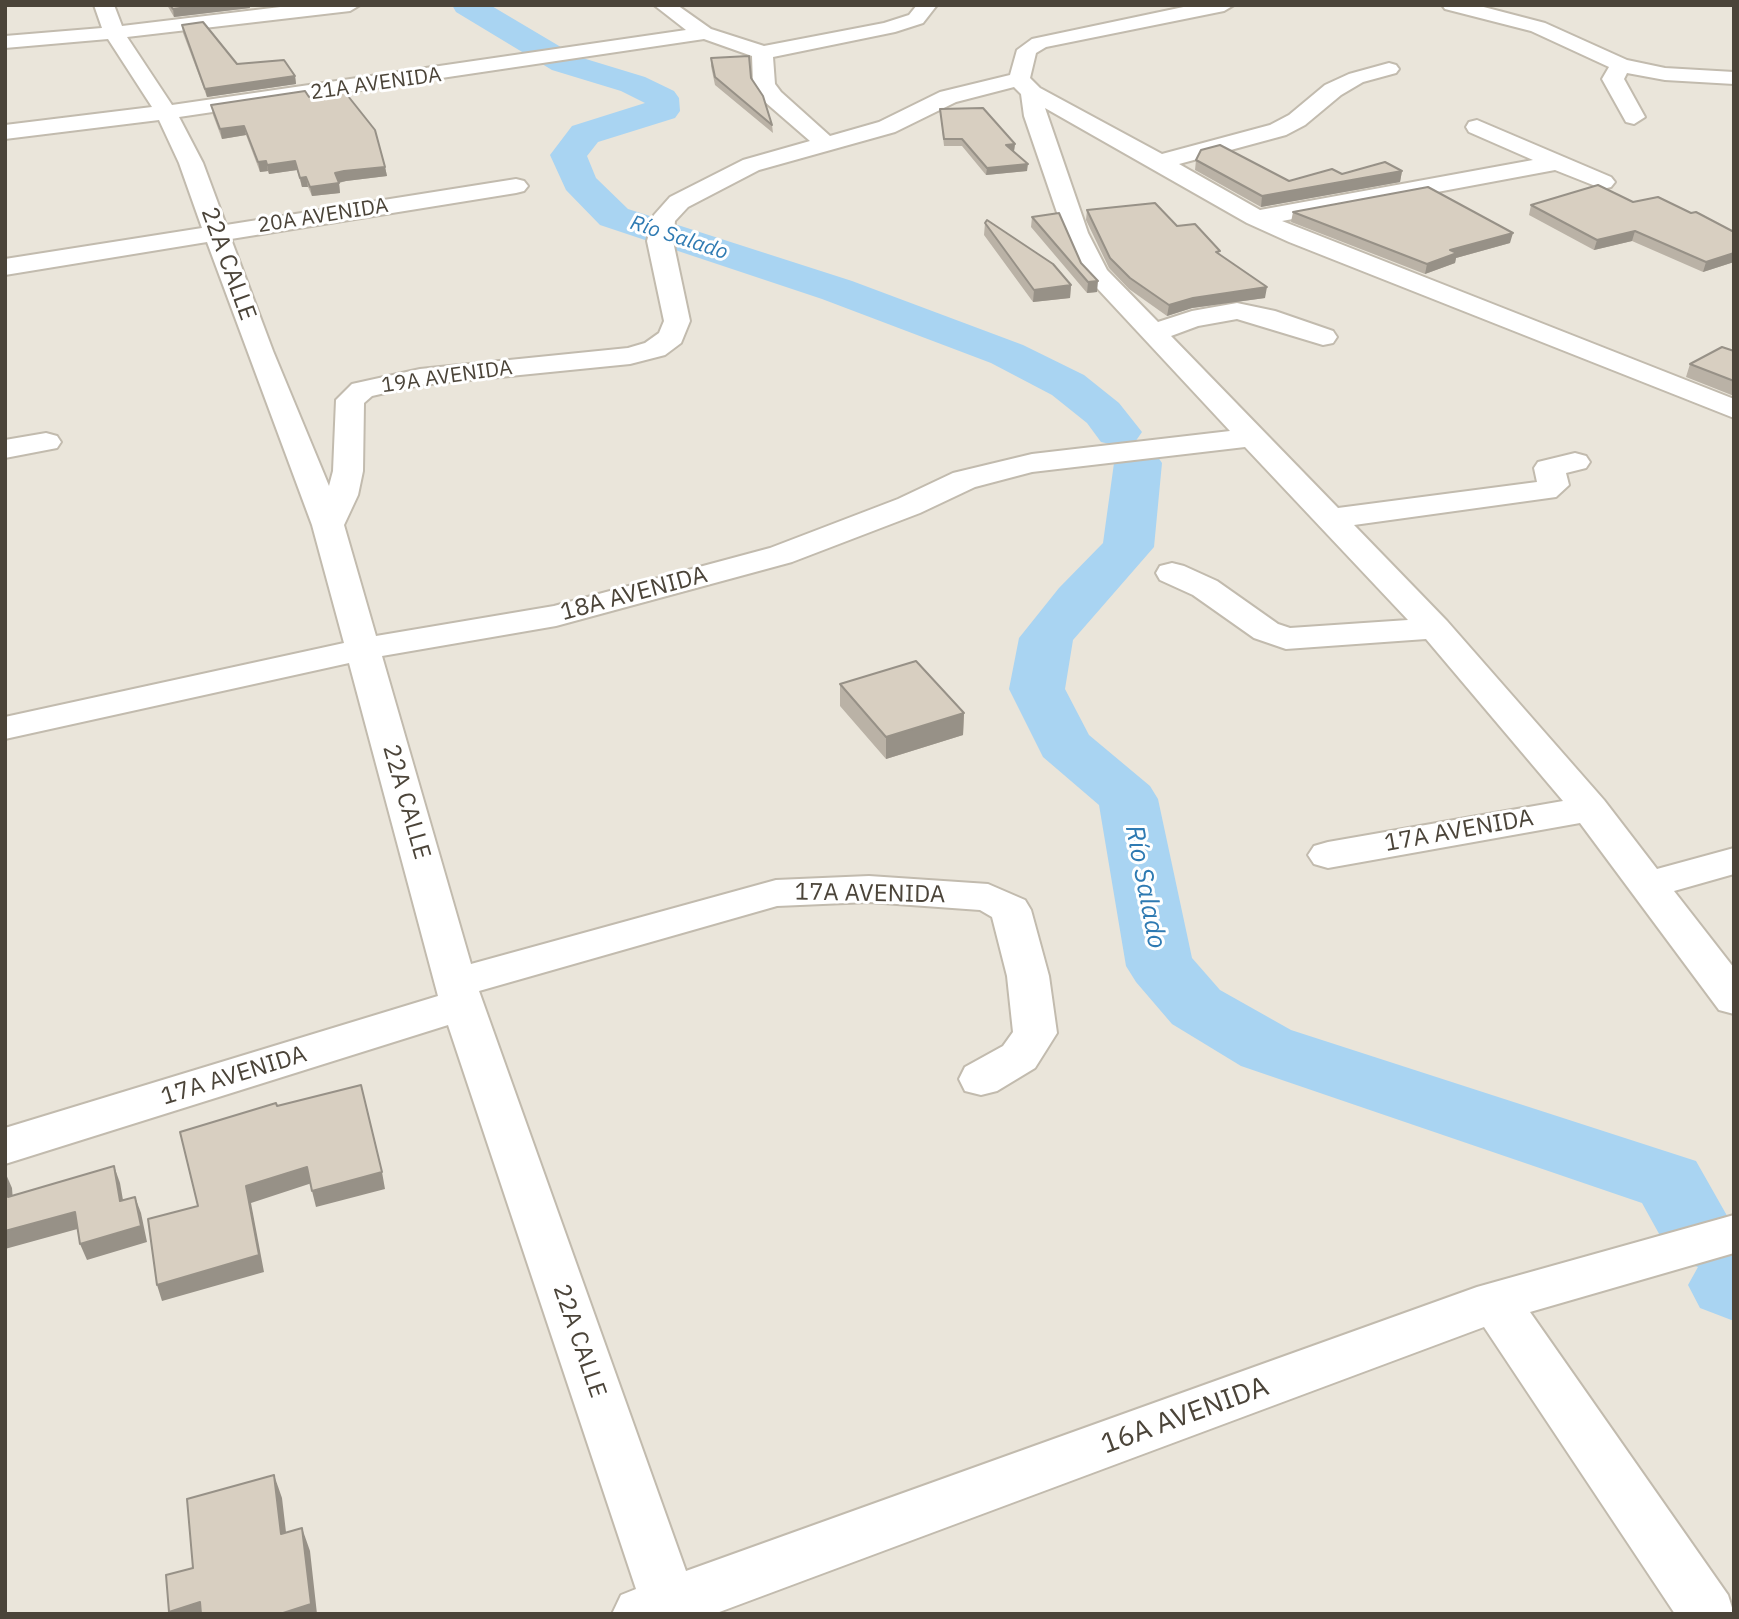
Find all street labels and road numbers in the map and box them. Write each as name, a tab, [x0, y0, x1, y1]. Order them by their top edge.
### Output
street label: 21A AVENIDA	[309, 62, 443, 106]
street label: 20A AVENIDA	[256, 193, 390, 239]
street label: 22A CALLE	[194, 204, 262, 324]
street label: 19A AVENIDA	[380, 355, 514, 399]
street label: 18A AVENIDA	[558, 561, 710, 627]
street label: 22A CALLE	[376, 741, 436, 863]
street label: 17A AVENIDA	[1382, 804, 1536, 858]
street label: 17A AVENIDA	[794, 878, 946, 910]
street label: 17A AVENIDA	[158, 1040, 310, 1112]
street label: 22A CALLE	[546, 1280, 612, 1402]
street label: 16A AVENIDA	[1097, 1370, 1273, 1462]

